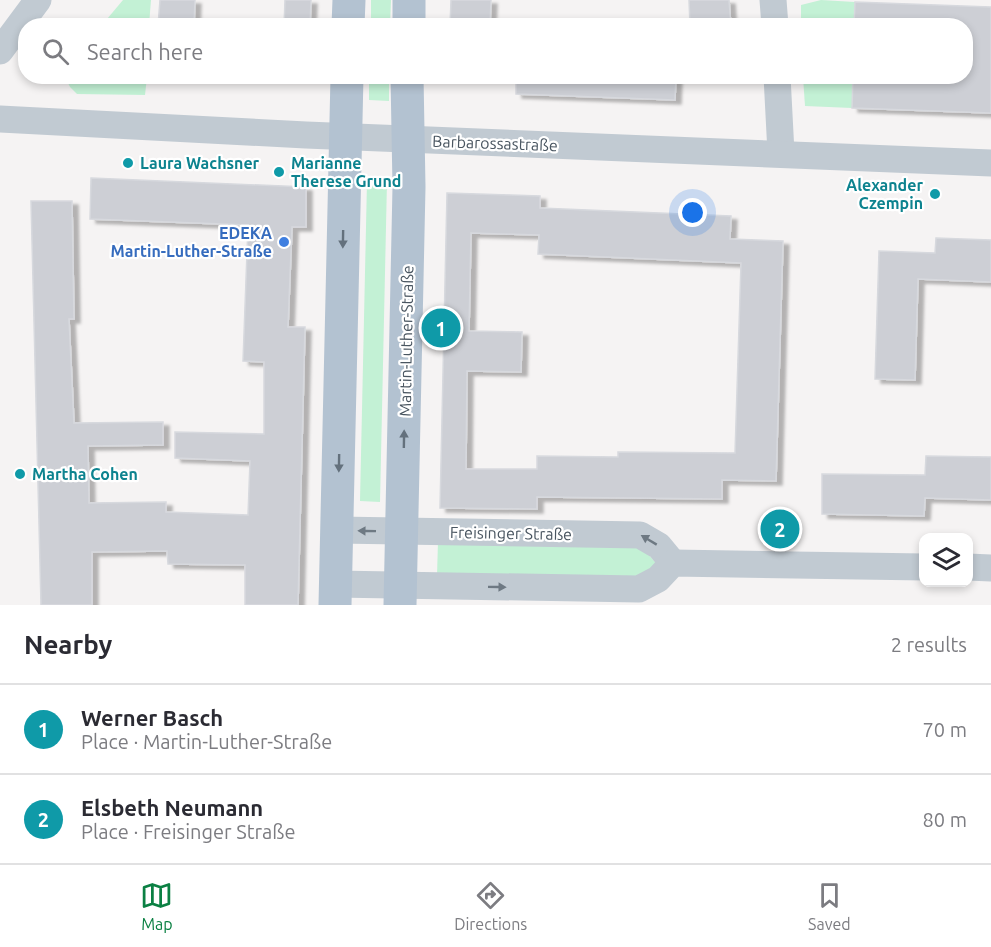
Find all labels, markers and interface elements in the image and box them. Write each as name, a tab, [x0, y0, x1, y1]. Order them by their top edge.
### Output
search box	[18, 18, 973, 84]
icon: search	[39, 35, 72, 68]
text: Search here	[87, 39, 203, 64]
street label: Barbarossastraße	[432, 132, 558, 154]
place label: Laura Wachsner	[140, 154, 260, 172]
place label: Marianne Therese Grund	[291, 154, 401, 190]
marker: Laura Wachsner	[121, 156, 135, 170]
marker: Marianne Therese Grund	[272, 165, 286, 179]
place label: Alexander Czempin	[846, 176, 923, 212]
marker: Alexander Czempin	[928, 187, 942, 201]
your location	[678, 198, 707, 227]
place label: EDEKA Martin-Luther-Straße	[111, 224, 273, 260]
one-way arrow	[339, 229, 348, 248]
marker: EDEKA Martin-Luther-Straße	[277, 235, 291, 249]
street label: Martin-Luther-Straße	[396, 265, 416, 417]
pin: 1	[422, 306, 460, 350]
one-way arrow	[399, 430, 409, 449]
one-way arrow	[334, 453, 343, 472]
place label: Martha Cohen	[32, 465, 138, 483]
marker: Martha Cohen	[13, 467, 27, 481]
pin: 2	[760, 506, 800, 552]
street label: Freisinger Straße	[450, 523, 572, 543]
one-way arrow	[358, 526, 377, 536]
map controls	[919, 533, 973, 587]
button: layers	[919, 533, 973, 587]
one-way arrow	[641, 535, 657, 546]
one-way arrow	[487, 582, 506, 592]
text: Nearby	[24, 630, 112, 659]
text: 2 results	[891, 633, 967, 656]
text: Werner Basch	[81, 705, 223, 730]
text: 1	[38, 718, 49, 741]
text: 70 m	[923, 718, 967, 741]
text: Place · Martin-Luther-Straße	[81, 730, 332, 753]
text: Elsbeth Neumann	[81, 795, 263, 820]
text: 2	[38, 808, 49, 831]
text: 80 m	[923, 808, 967, 831]
text: Place · Freisinger Straße	[81, 820, 295, 843]
tab: Map	[140, 879, 173, 933]
tab: Directions	[454, 879, 527, 933]
tab: Saved	[808, 879, 851, 933]

